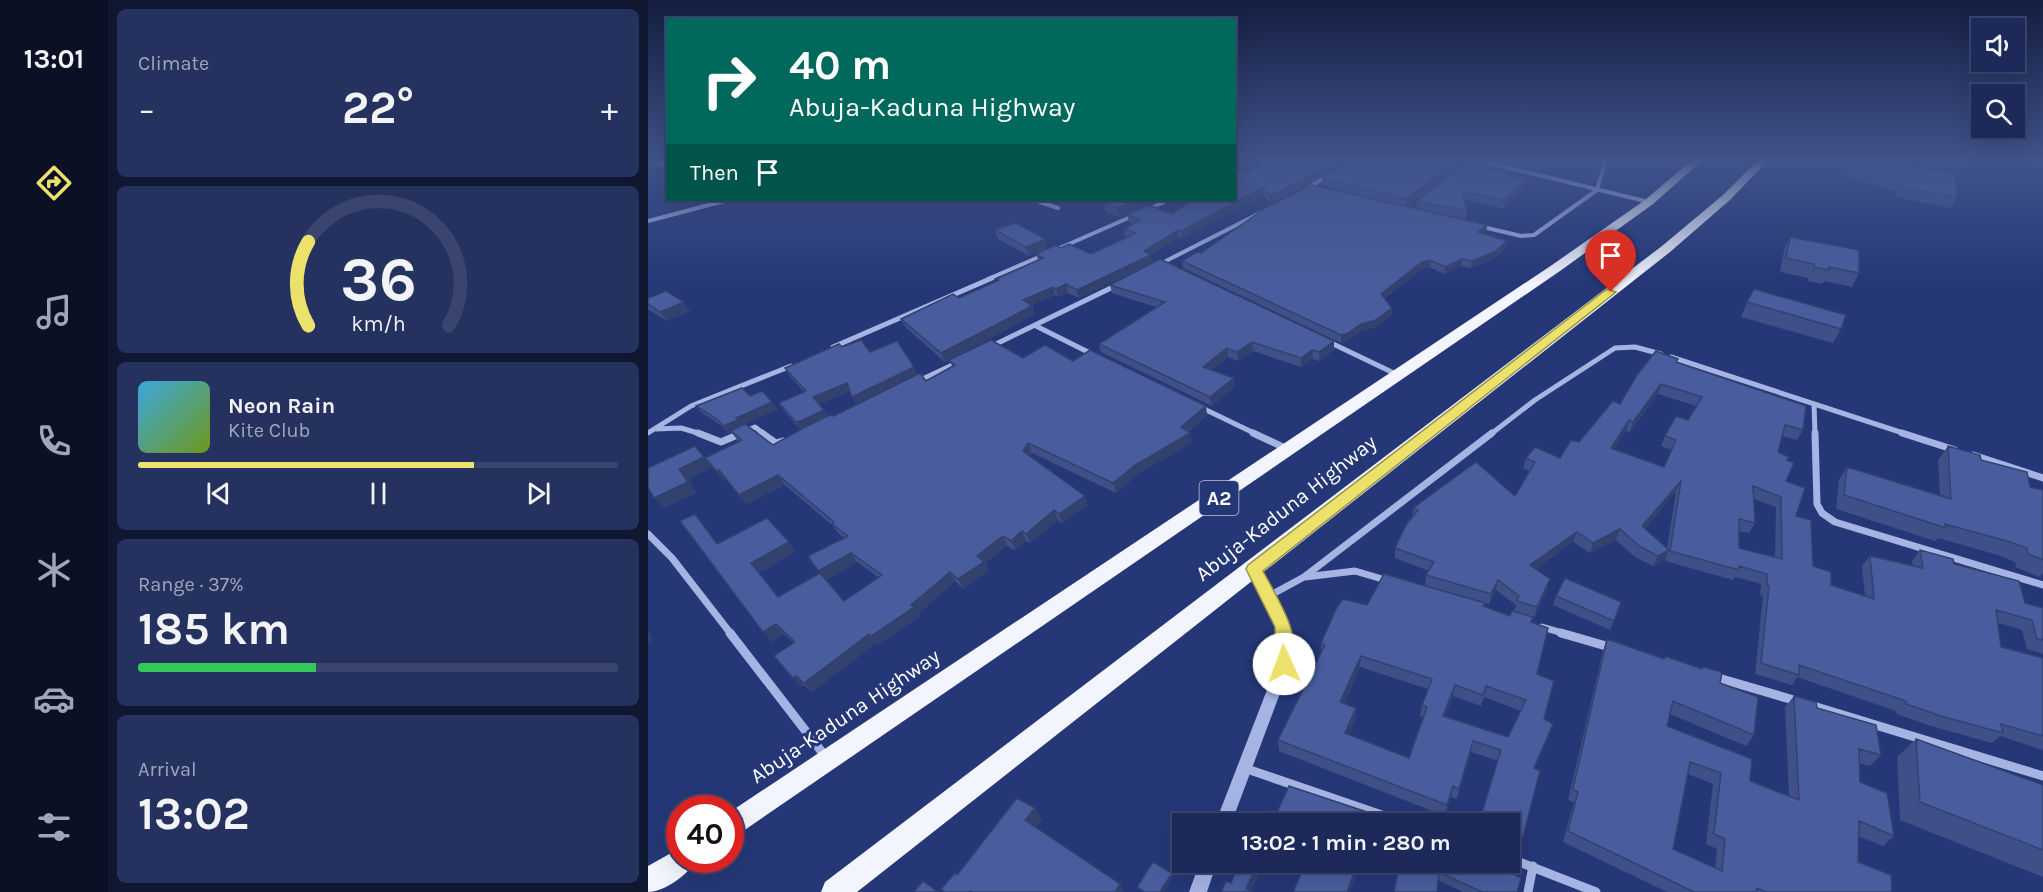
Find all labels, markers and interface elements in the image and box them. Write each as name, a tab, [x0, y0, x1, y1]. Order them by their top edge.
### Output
map controls	[1971, 18, 2025, 138]
button: sound	[1971, 18, 2025, 72]
text: 40 m	[789, 40, 891, 90]
icon: right	[690, 42, 768, 120]
text: 13:01	[24, 43, 84, 75]
text: Climate	[138, 52, 209, 75]
text: 22°	[342, 82, 414, 134]
button: search	[1971, 84, 2025, 138]
text: −	[138, 90, 155, 128]
text: +	[601, 90, 618, 128]
text: Abuja-Kaduna Highway	[789, 91, 1075, 123]
icon: arrive	[751, 156, 784, 189]
text: Then	[690, 160, 739, 186]
icon: directions	[33, 162, 75, 204]
pin	[1585, 230, 1636, 292]
icon: arrive	[1594, 239, 1627, 272]
text: 36	[340, 244, 416, 317]
icon: music	[33, 291, 75, 333]
text: km/h	[351, 312, 405, 337]
text: Neon Rain	[228, 393, 335, 419]
text: Kite Club	[228, 419, 310, 442]
icon: phone	[33, 420, 75, 462]
street label: Abuja-Kaduna Highway	[1191, 430, 1381, 586]
icon: previous	[202, 477, 235, 510]
icon: pause	[362, 477, 395, 510]
icon: next	[522, 477, 555, 510]
road number: A2	[1200, 481, 1238, 515]
icon: climate	[33, 549, 75, 591]
text: Range · 37%	[138, 573, 244, 596]
text: 185 km	[138, 603, 290, 655]
position arrow	[1252, 632, 1316, 696]
street label: Abuja-Kaduna Highway	[746, 644, 944, 788]
icon: car	[33, 678, 75, 720]
text: Arrival	[138, 758, 197, 781]
text: 13:02	[138, 788, 250, 840]
speed limit sign: 40	[666, 795, 744, 873]
icon: filters	[33, 806, 75, 848]
text: 13:02 · 1 min · 280 m	[1241, 830, 1451, 856]

